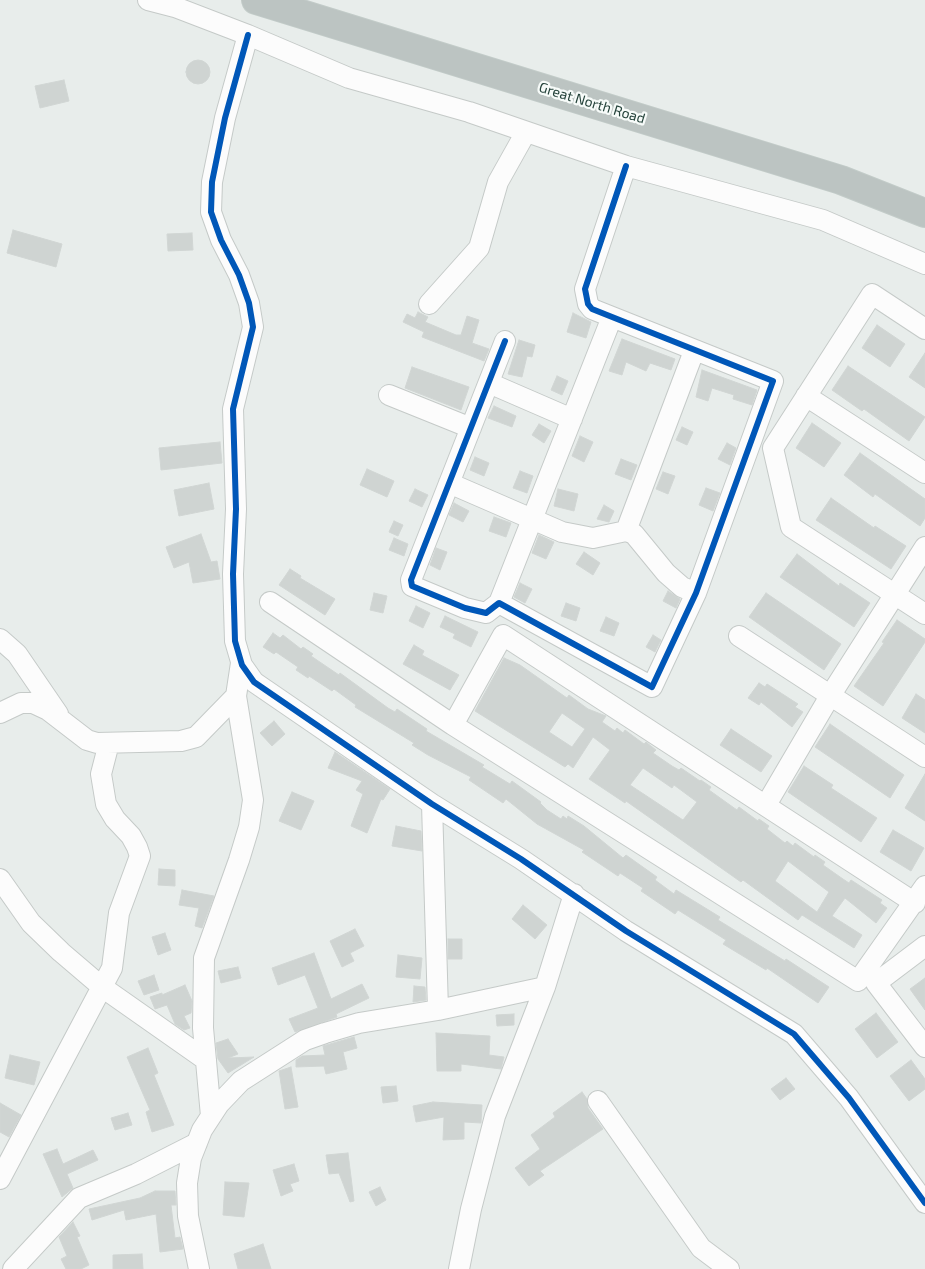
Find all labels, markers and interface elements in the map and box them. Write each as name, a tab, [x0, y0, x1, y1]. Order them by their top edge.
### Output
street label: Great North Road	[537, 79, 647, 127]

